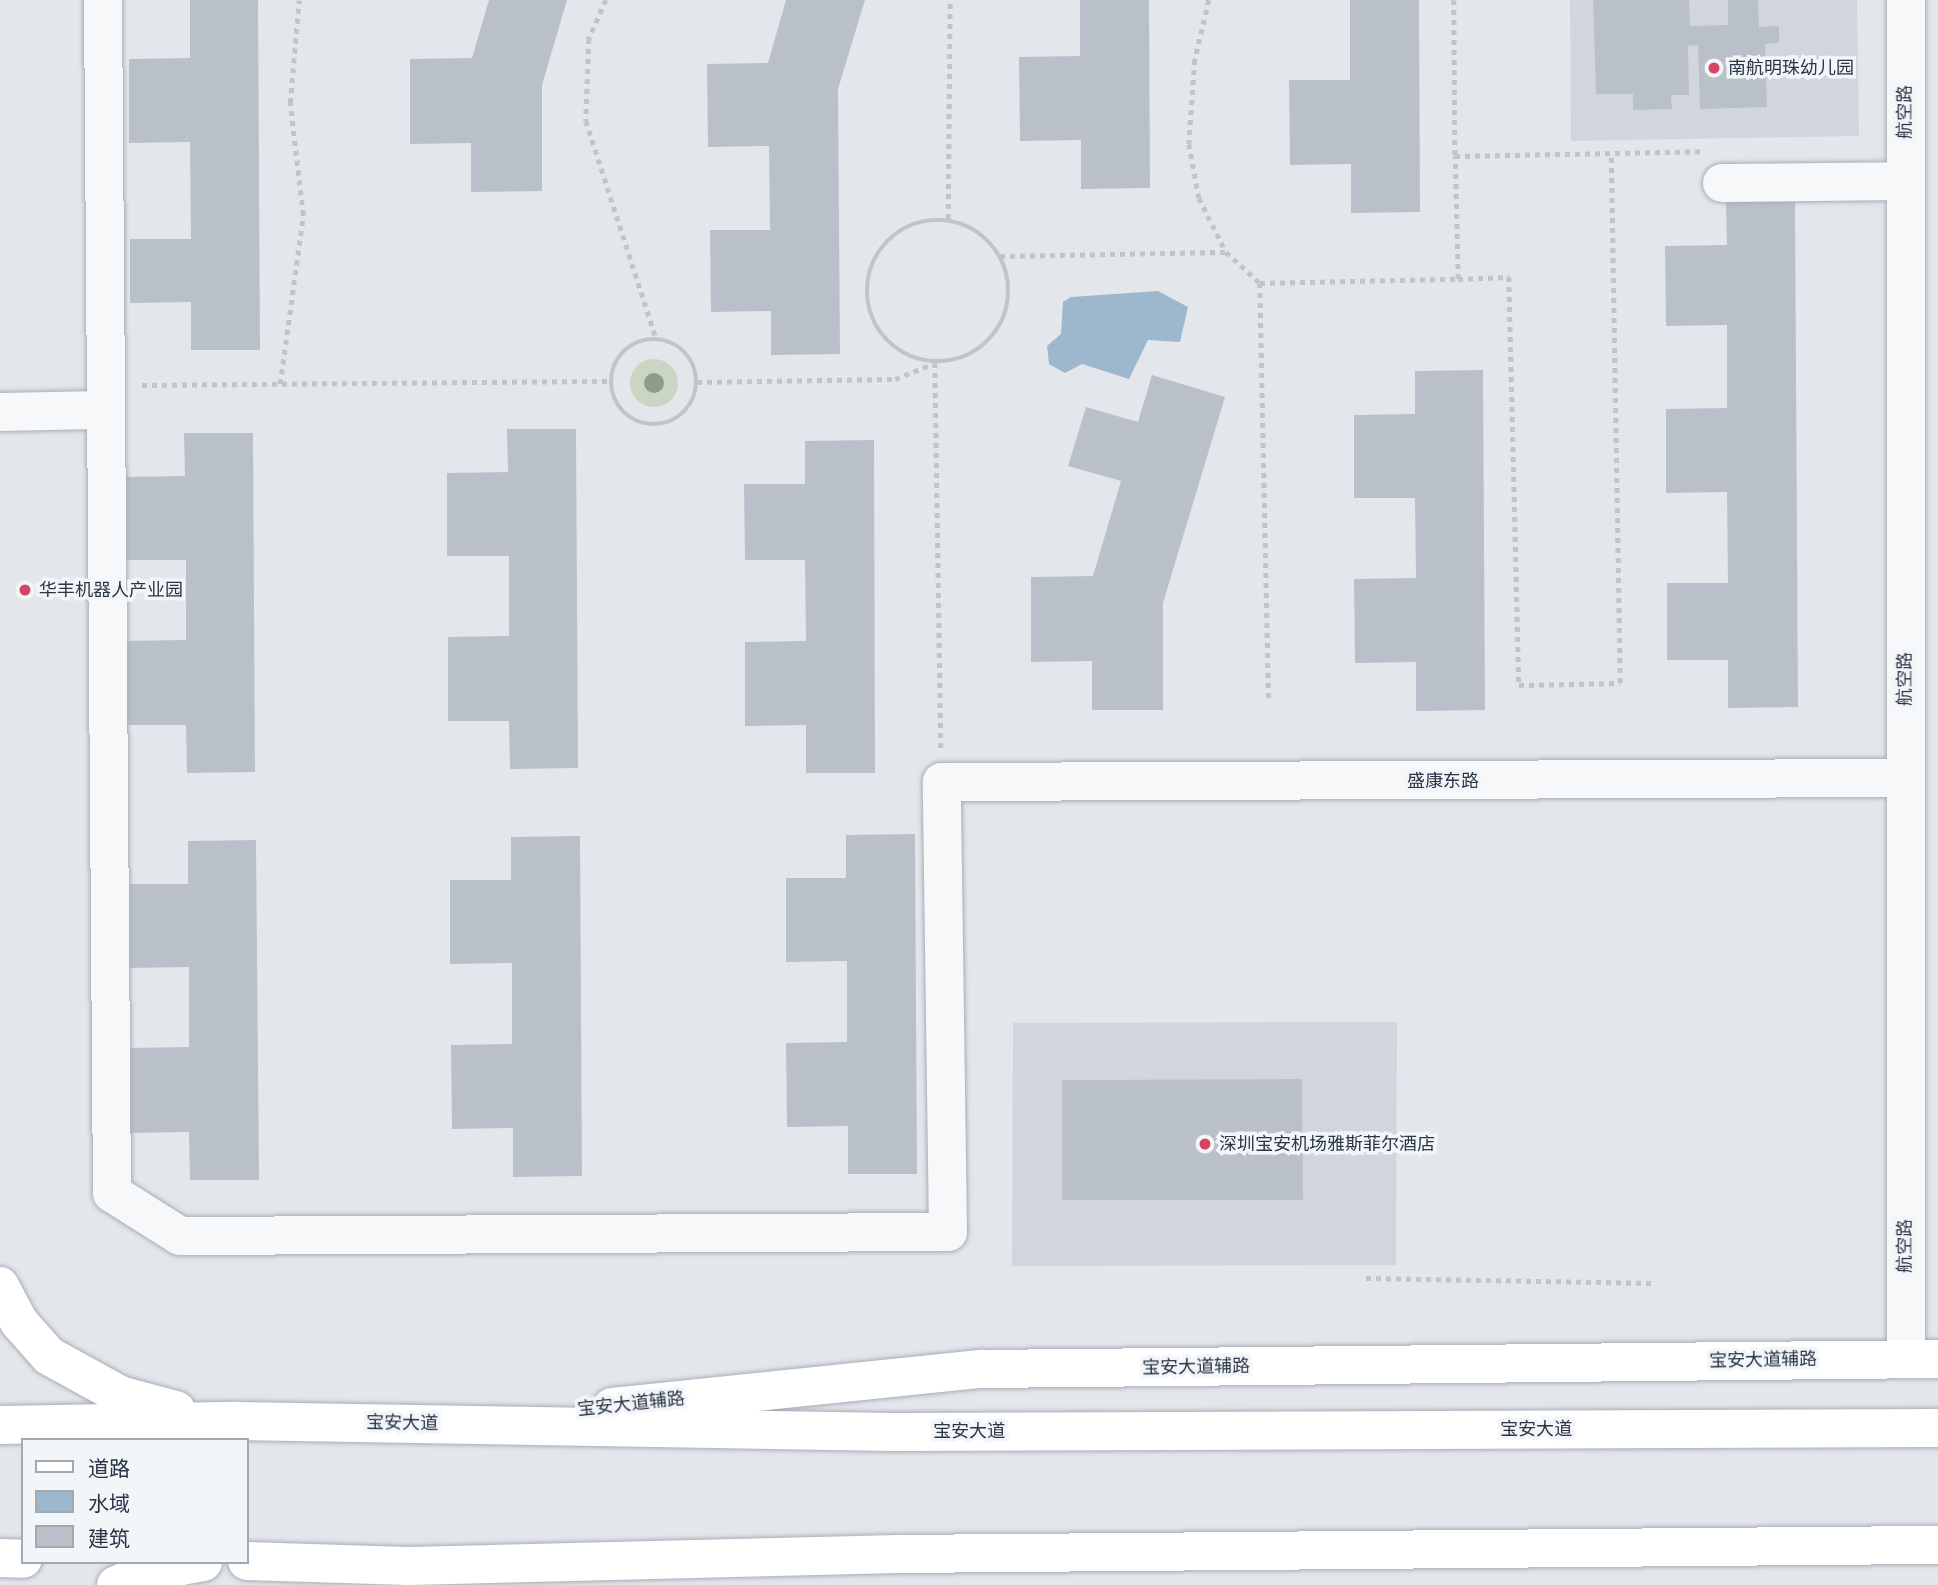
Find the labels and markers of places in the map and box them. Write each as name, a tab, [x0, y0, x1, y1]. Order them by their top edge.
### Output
place label: 南航明珠幼儿园	[1728, 57, 1854, 79]
marker: 南航明珠幼儿园	[1706, 60, 1722, 76]
place label: 华丰机器人产业园	[39, 579, 183, 601]
marker: 华丰机器人产业园	[17, 582, 33, 598]
place label: 深圳宝安机场雅斯菲尔酒店	[1219, 1133, 1435, 1155]
marker: 深圳宝安机场雅斯菲尔酒店	[1197, 1136, 1213, 1152]

